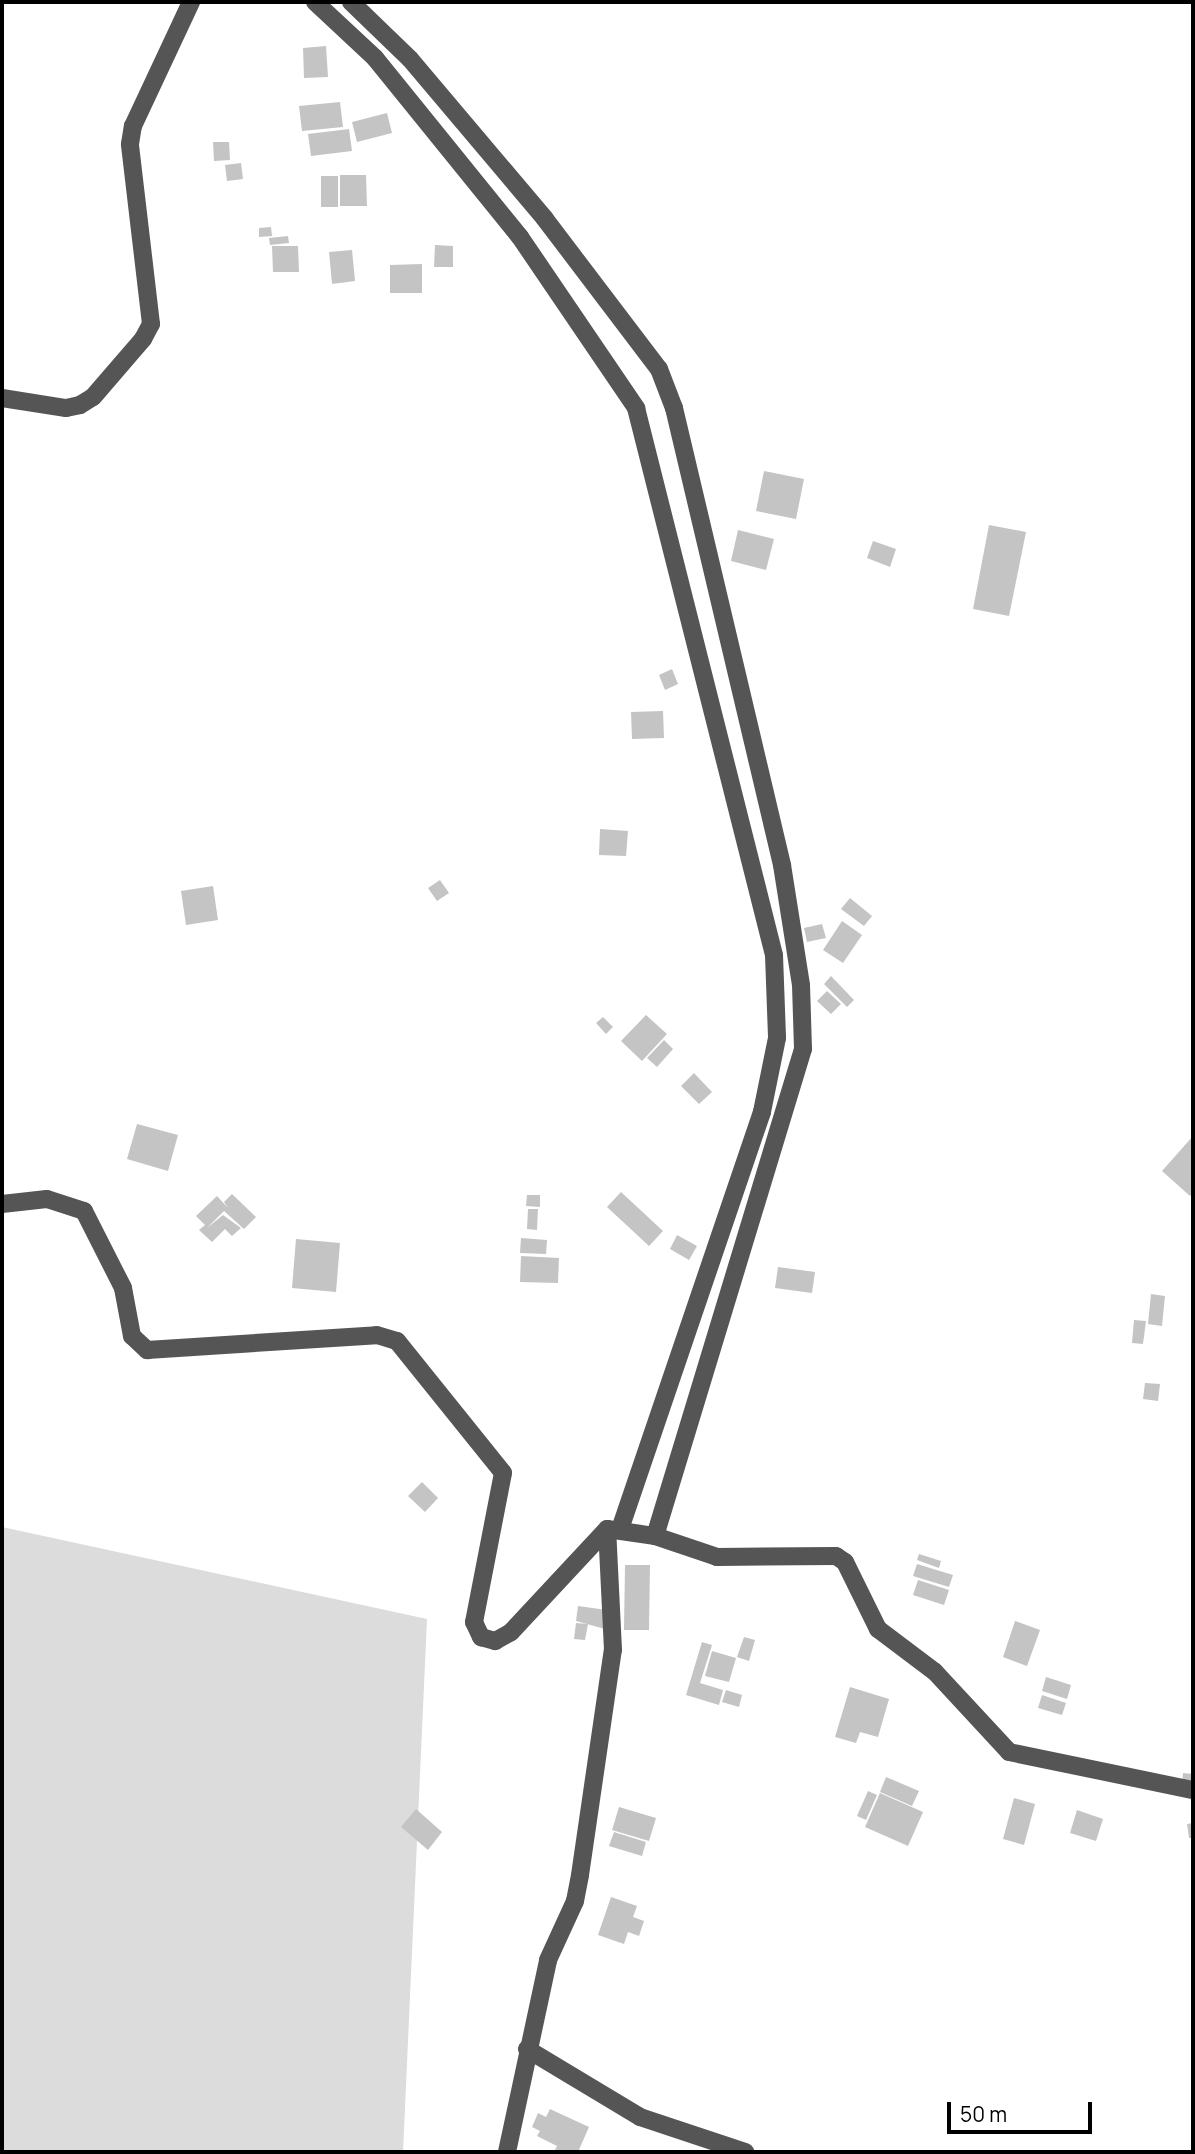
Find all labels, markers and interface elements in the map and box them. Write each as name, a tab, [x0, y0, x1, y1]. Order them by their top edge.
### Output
scale bar	[950, 2088, 1095, 2132]
text: 50 m	[960, 2100, 1007, 2128]

